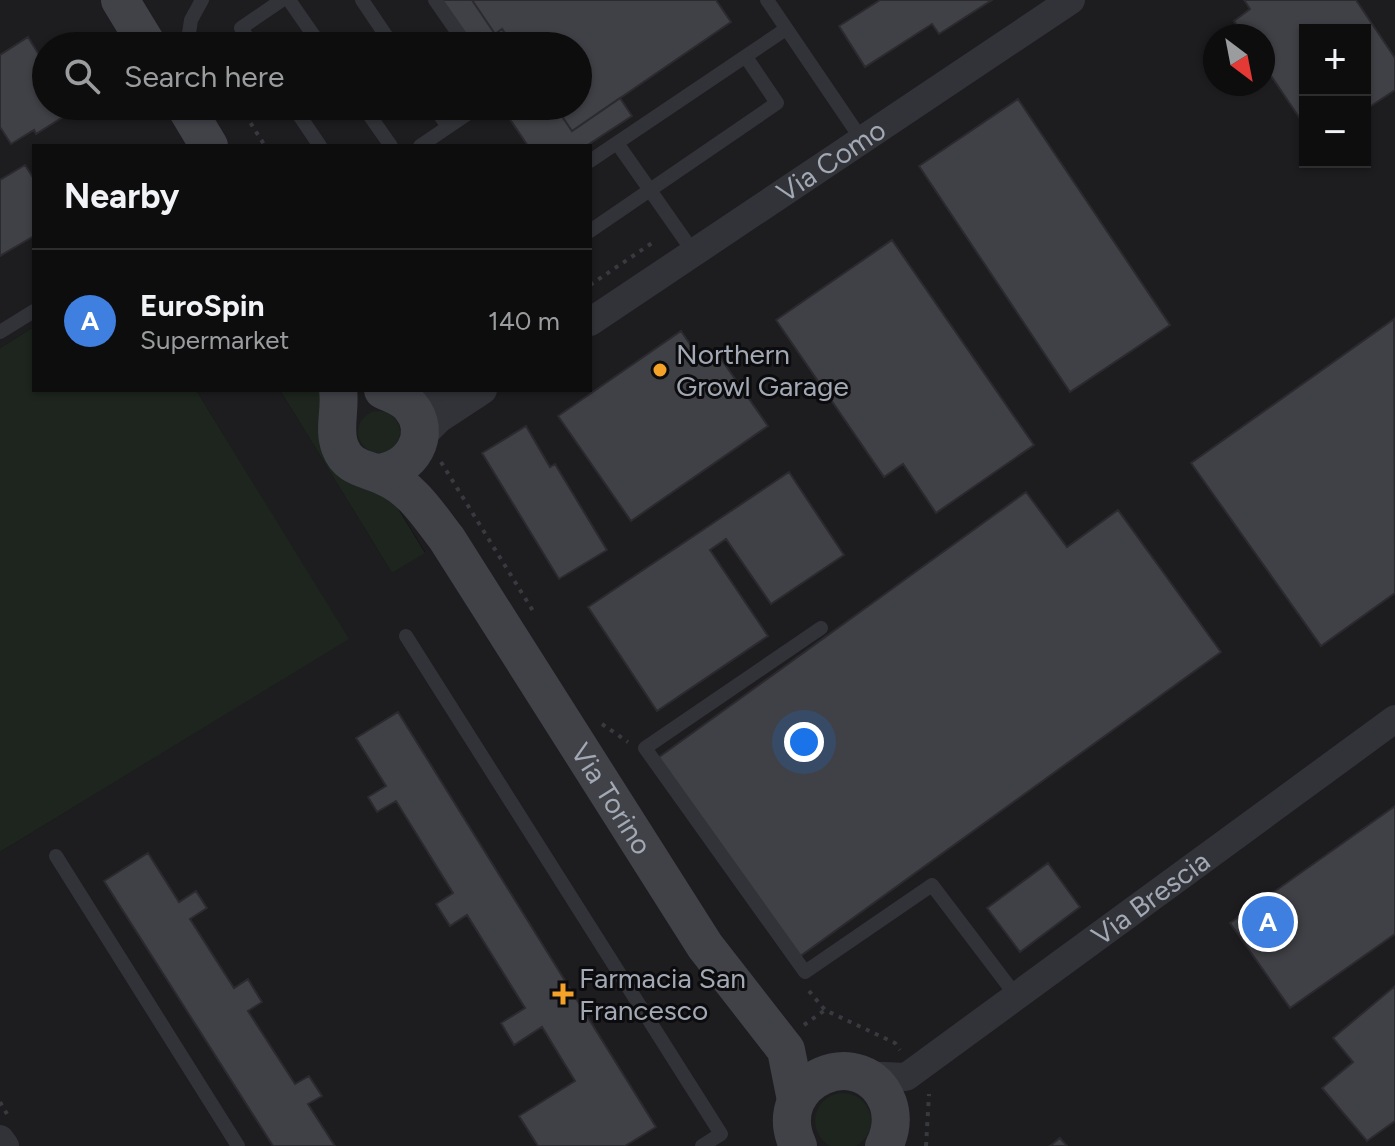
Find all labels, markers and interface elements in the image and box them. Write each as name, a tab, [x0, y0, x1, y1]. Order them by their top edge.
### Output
north arrow	[1203, 24, 1275, 96]
map controls	[1299, 24, 1371, 168]
button: +	[1299, 24, 1371, 96]
search box	[32, 32, 592, 120]
icon: search	[60, 54, 104, 98]
text: Search here	[124, 58, 284, 95]
button: −	[1299, 96, 1371, 168]
street label: Via Como	[770, 112, 892, 209]
text: Nearby	[64, 176, 179, 217]
text: EuroSpin	[140, 287, 265, 324]
text: A	[81, 305, 99, 337]
text: 140 m	[488, 305, 560, 337]
text: Supermarket	[140, 324, 289, 356]
place label: Northern Growl Garage	[676, 337, 849, 403]
marker: Northern Growl Garage	[651, 361, 669, 379]
your location	[784, 722, 824, 762]
street label: Via Torino	[564, 737, 659, 861]
street label: Via Brescia	[1085, 844, 1216, 953]
pin: A	[1242, 892, 1294, 952]
place label: Farmacia San Francesco	[579, 961, 746, 1027]
marker: Farmacia San Francesco	[554, 985, 572, 1003]

